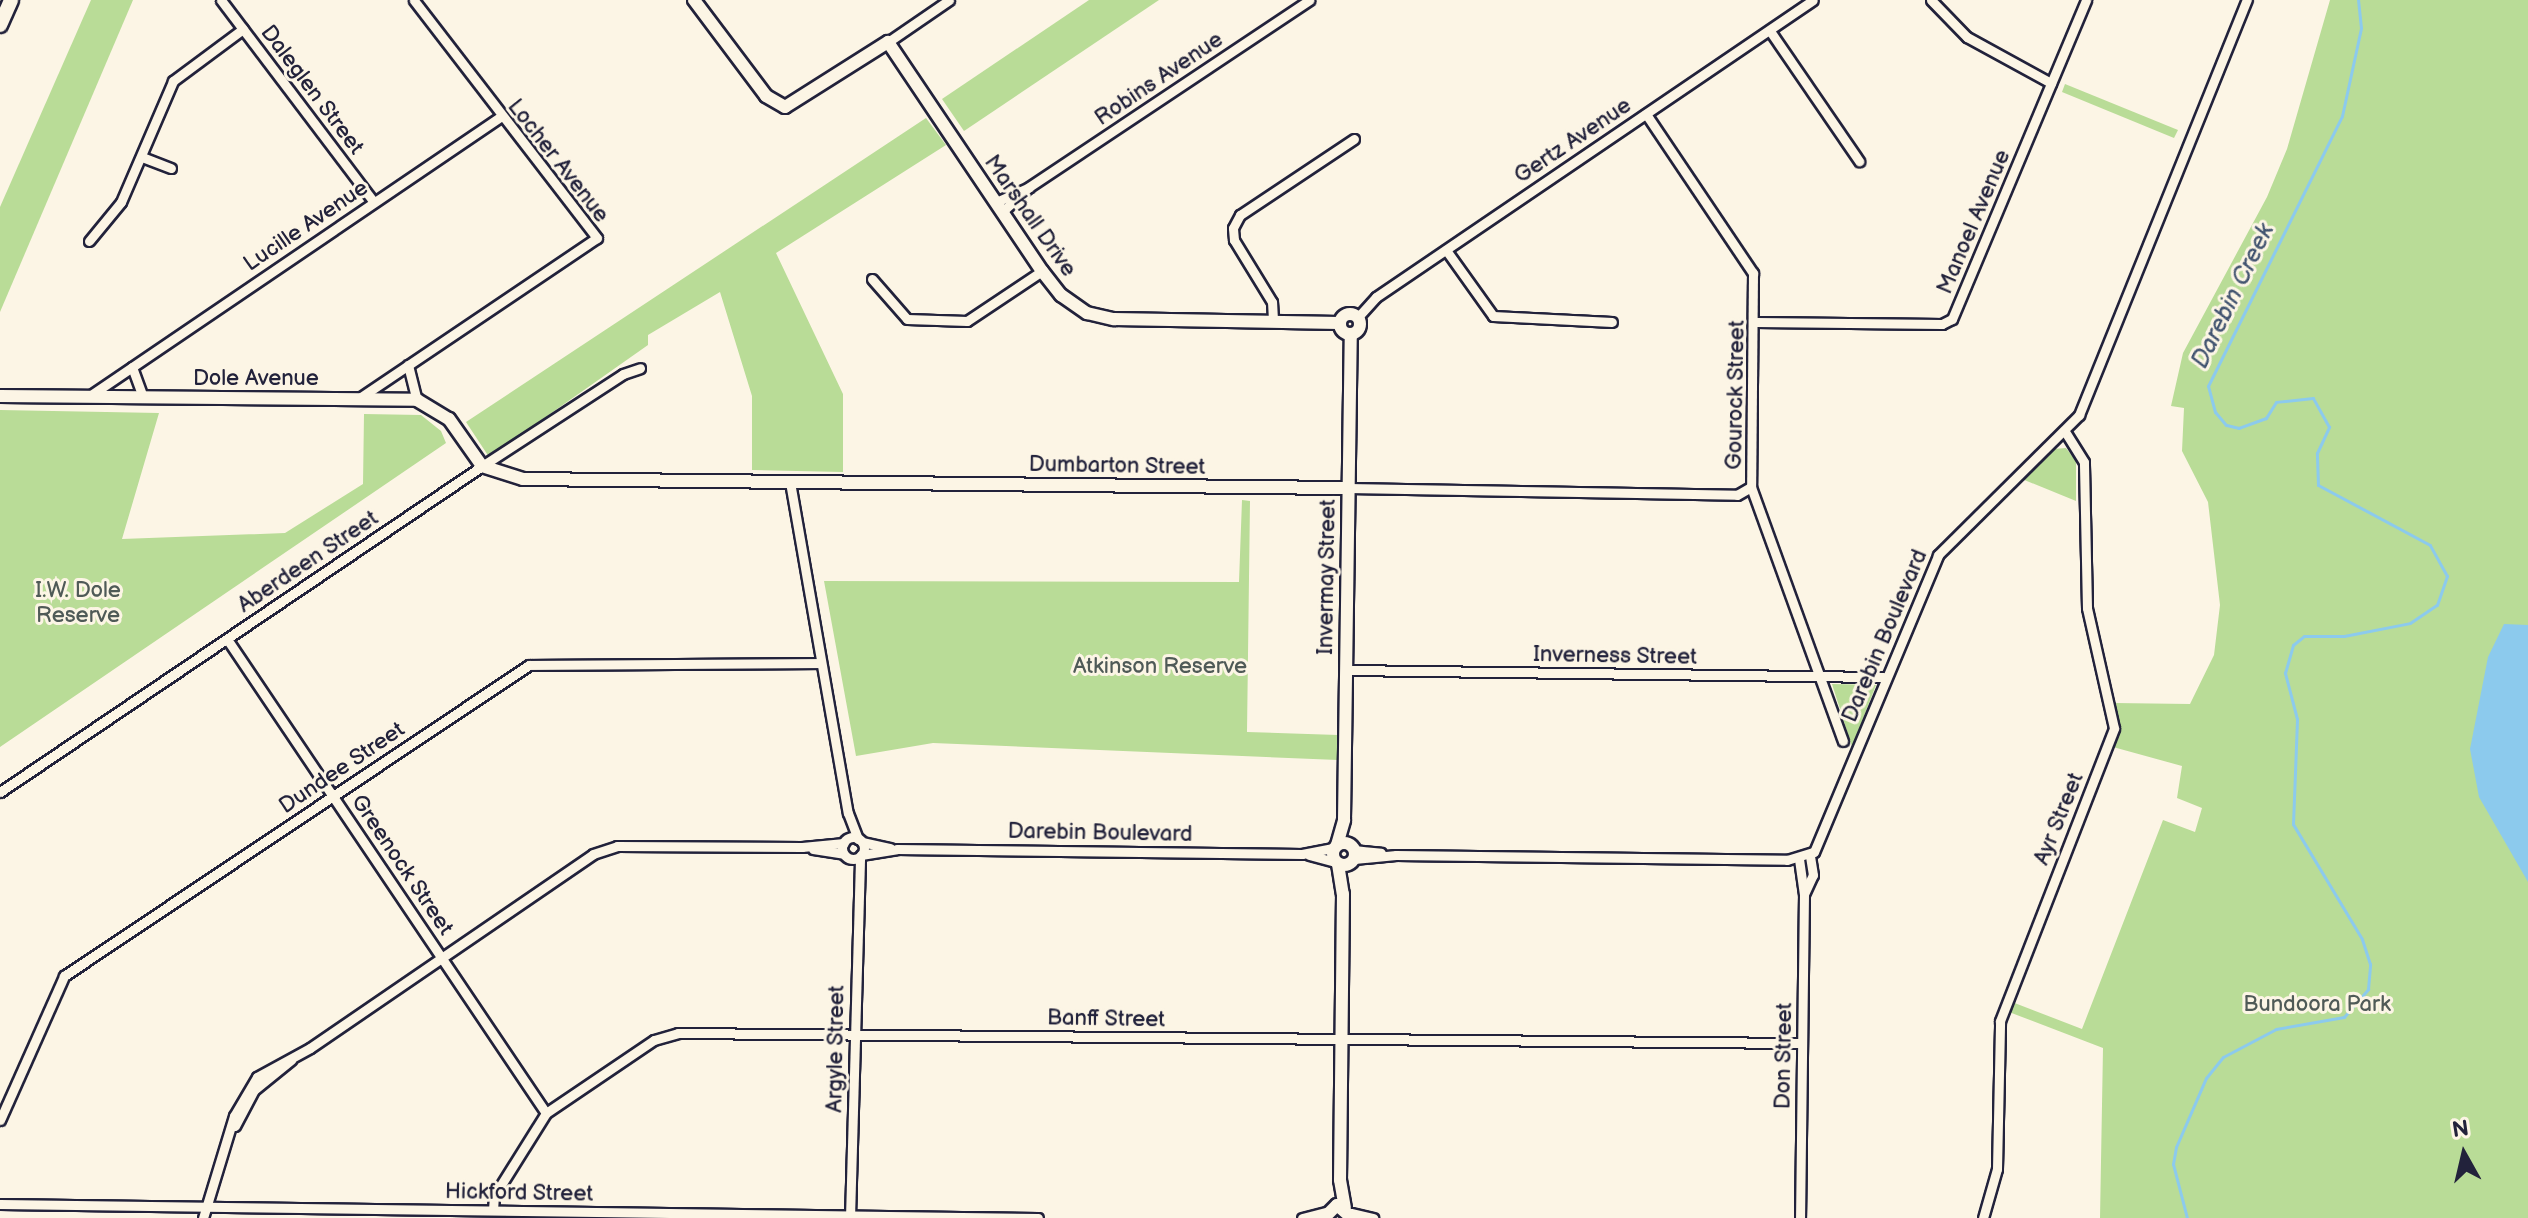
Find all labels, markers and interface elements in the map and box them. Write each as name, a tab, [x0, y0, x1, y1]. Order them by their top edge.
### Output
street label: Daleglen Street	[255, 20, 369, 160]
street label: Robins Avenue	[1090, 26, 1228, 132]
street label: Gertz Avenue	[1510, 92, 1636, 190]
street label: Locher Avenue	[502, 94, 614, 228]
street label: Manoel Avenue	[1932, 146, 2016, 298]
street label: Marshall Drive	[978, 150, 1082, 282]
street label: Lucille Avenue	[239, 175, 373, 277]
water label: Darebin Creek	[2186, 219, 2280, 373]
street label: Gourock Street	[1721, 320, 1751, 470]
street label: Dole Avenue	[193, 366, 319, 392]
street label: Dumbarton Street	[1028, 451, 1206, 481]
street label: Invermay Street	[1312, 498, 1342, 656]
street label: Aberdeen Street	[233, 505, 383, 619]
street label: Darebin Boulevard	[1837, 546, 1933, 726]
park label: I.W. Dole Reserve	[35, 577, 121, 628]
street label: Inverness Street	[1533, 641, 1697, 671]
park label: Atkinson Reserve	[1073, 654, 1247, 680]
street label: Dundee Street	[274, 716, 410, 820]
street label: Ayr Street	[2029, 769, 2089, 869]
street label: Greenock Street	[345, 790, 459, 940]
street label: Darebin Boulevard	[1007, 818, 1193, 848]
street label: Argyle Street	[822, 985, 850, 1113]
park label: Bundoora Park	[2243, 992, 2391, 1018]
street label: Don Street	[1770, 1002, 1798, 1110]
street label: Banff Street	[1047, 1005, 1165, 1033]
north arrow	[2424, 1114, 2504, 1194]
text: N	[2451, 1115, 2471, 1144]
street label: Hickford Street	[444, 1179, 594, 1207]

